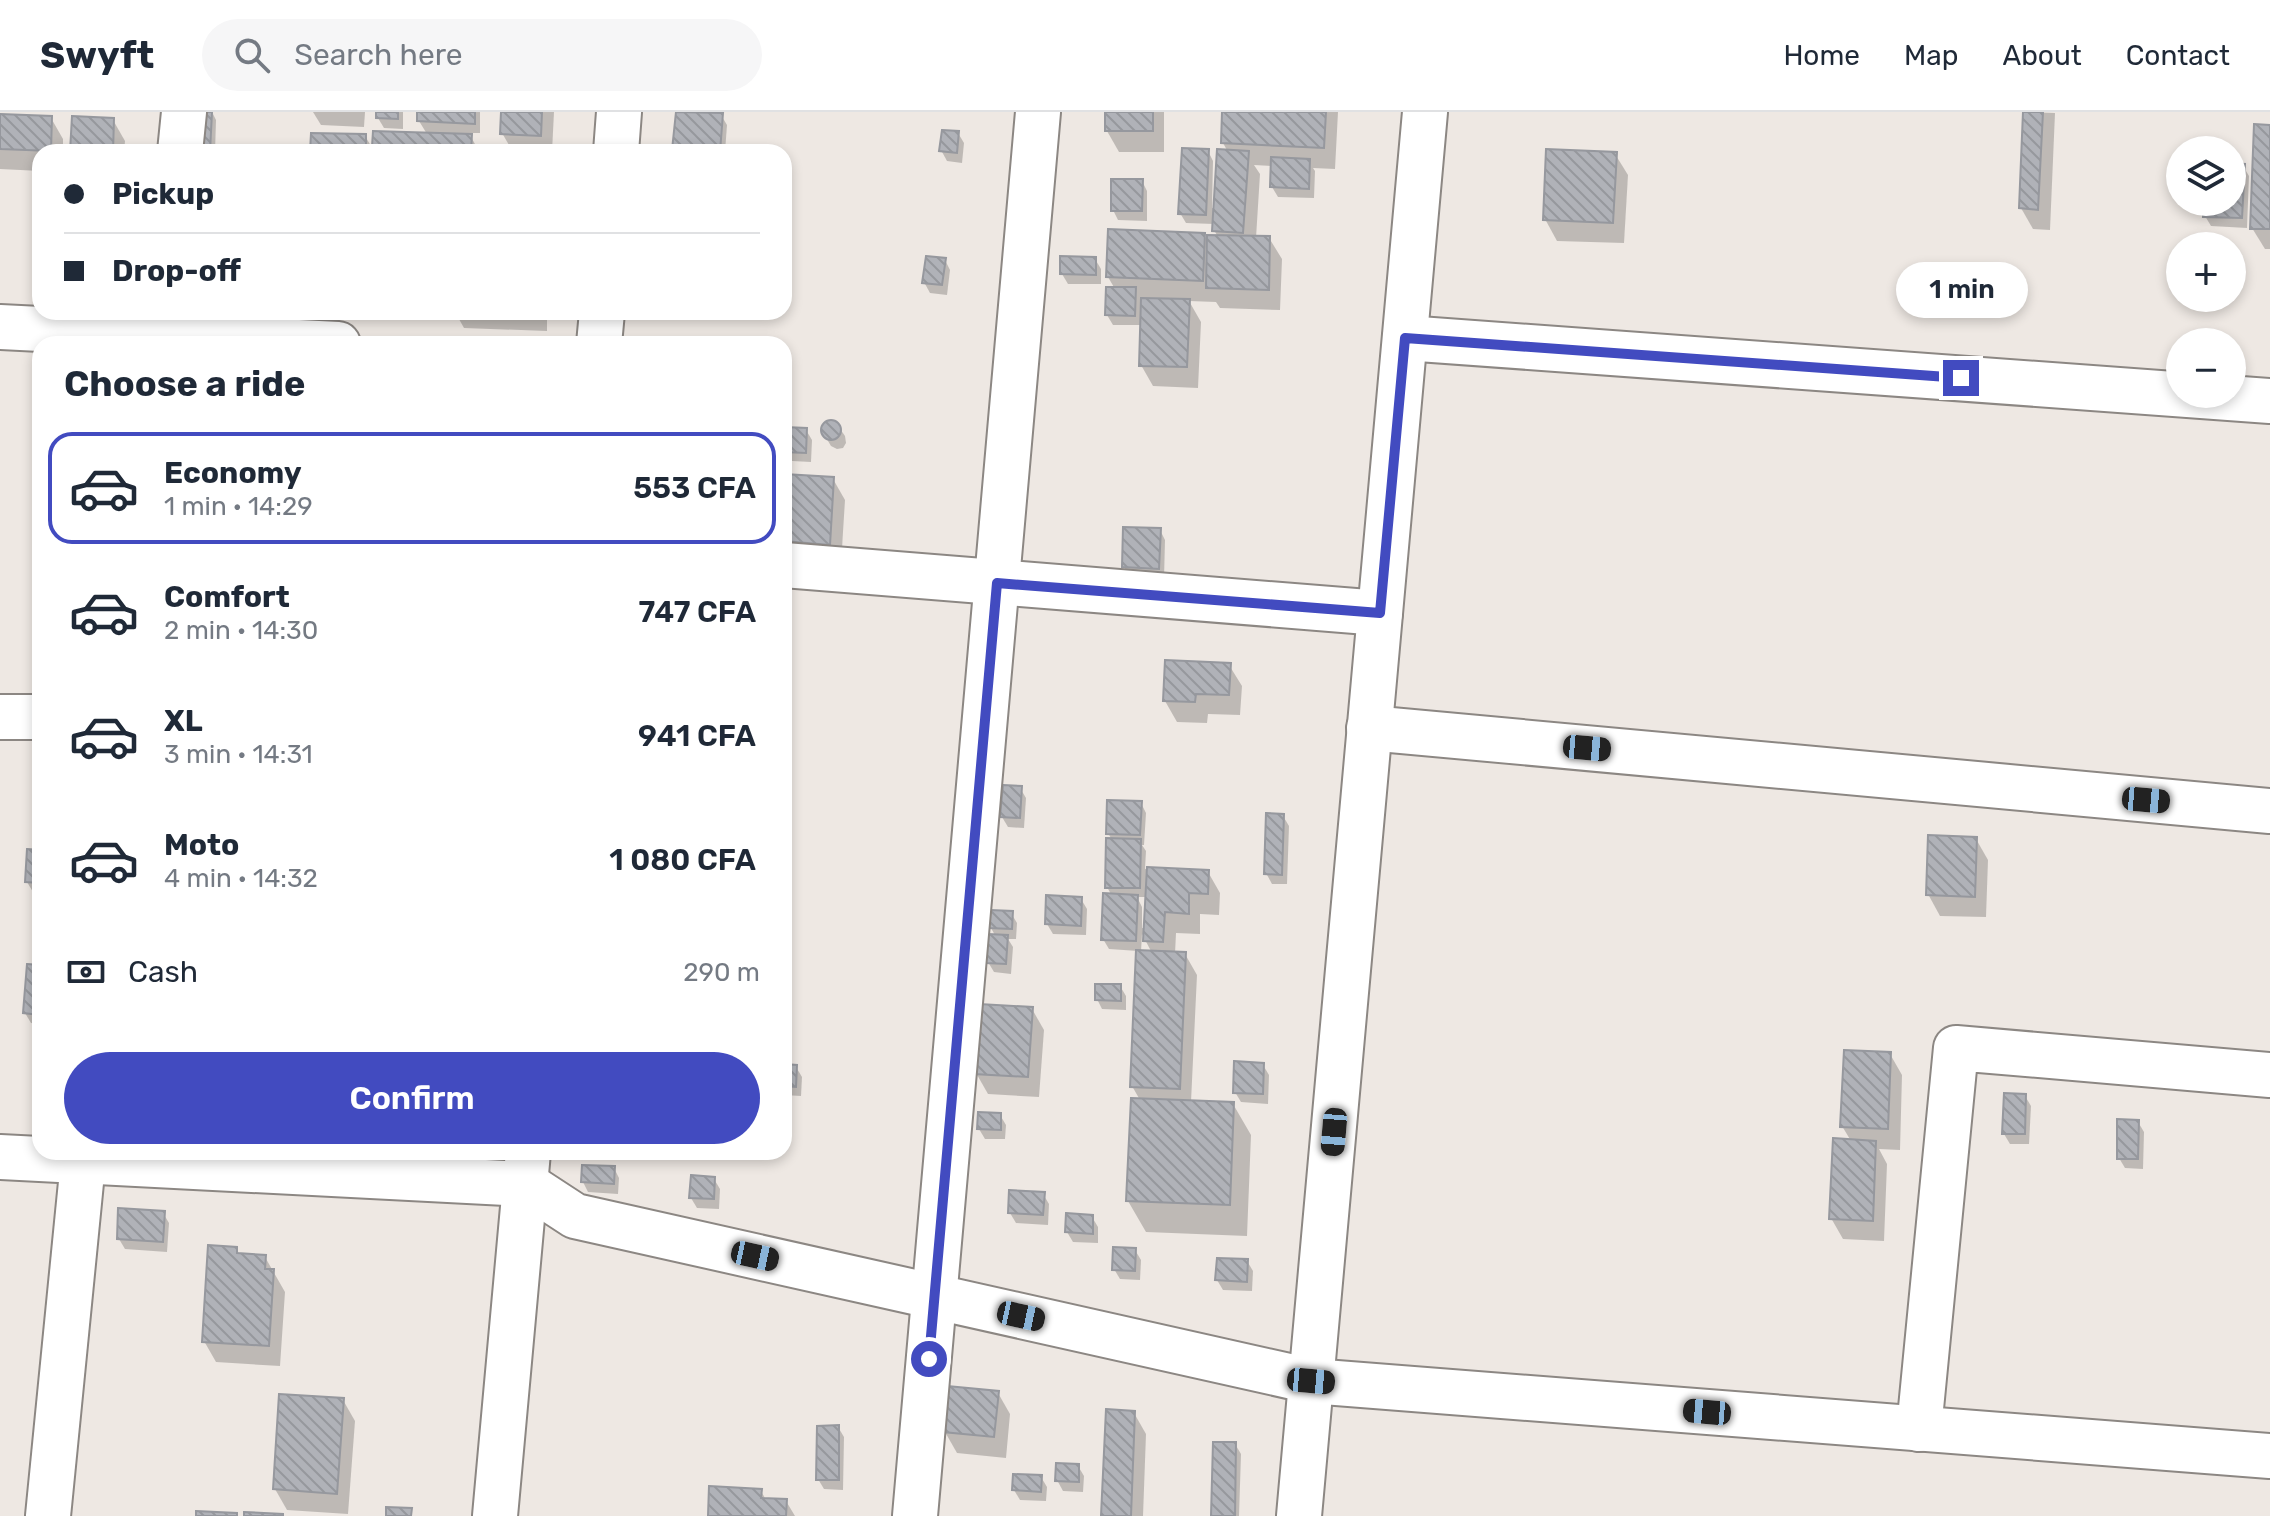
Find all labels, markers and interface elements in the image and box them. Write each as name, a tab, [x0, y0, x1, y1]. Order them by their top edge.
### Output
search box	[202, 19, 762, 91]
text: Swyft	[40, 32, 154, 78]
icon: search	[230, 33, 274, 77]
text: Search here	[294, 37, 463, 73]
text: Home	[1783, 39, 1860, 72]
text: Map	[1904, 39, 1958, 72]
text: About	[2002, 39, 2082, 72]
text: Contact	[2126, 39, 2230, 72]
map controls	[2166, 136, 2246, 408]
button: layers	[2166, 136, 2246, 216]
text: Pickup	[112, 176, 214, 212]
button: +	[2166, 232, 2246, 312]
text: Drop-off	[112, 253, 241, 289]
callout: 1 min	[1895, 262, 2027, 318]
text: 1 min	[1929, 274, 1995, 305]
button: −	[2166, 328, 2246, 408]
route end	[1943, 360, 1979, 396]
text: Choose a ride	[64, 362, 305, 405]
icon: car	[68, 452, 140, 524]
text: Economy	[164, 455, 302, 491]
text: 553 CFA	[633, 470, 756, 506]
text: 1 min · 14:29	[164, 491, 313, 522]
icon: car	[68, 576, 140, 648]
text: Comfort	[164, 579, 290, 615]
text: 747 CFA	[639, 594, 756, 630]
text: 2 min · 14:30	[164, 615, 318, 646]
icon: car	[68, 700, 140, 772]
text: XL	[164, 703, 203, 739]
text: 941 CFA	[638, 718, 756, 754]
car	[1562, 734, 1612, 762]
text: 3 min · 14:31	[164, 739, 313, 770]
car	[2121, 786, 2171, 814]
icon: car	[68, 824, 140, 896]
text: Moto	[164, 827, 239, 863]
text: 1 080 CFA	[609, 842, 756, 878]
text: 4 min · 14:32	[164, 863, 318, 894]
icon: cash	[64, 950, 108, 994]
text: Cash	[128, 954, 198, 990]
text: 290 m	[683, 957, 760, 988]
button: Confirm	[64, 1052, 760, 1144]
car	[1320, 1107, 1348, 1157]
car	[729, 1239, 781, 1273]
car	[995, 1299, 1047, 1333]
route start	[911, 1341, 947, 1377]
car	[1286, 1367, 1336, 1395]
car	[1682, 1398, 1732, 1426]

